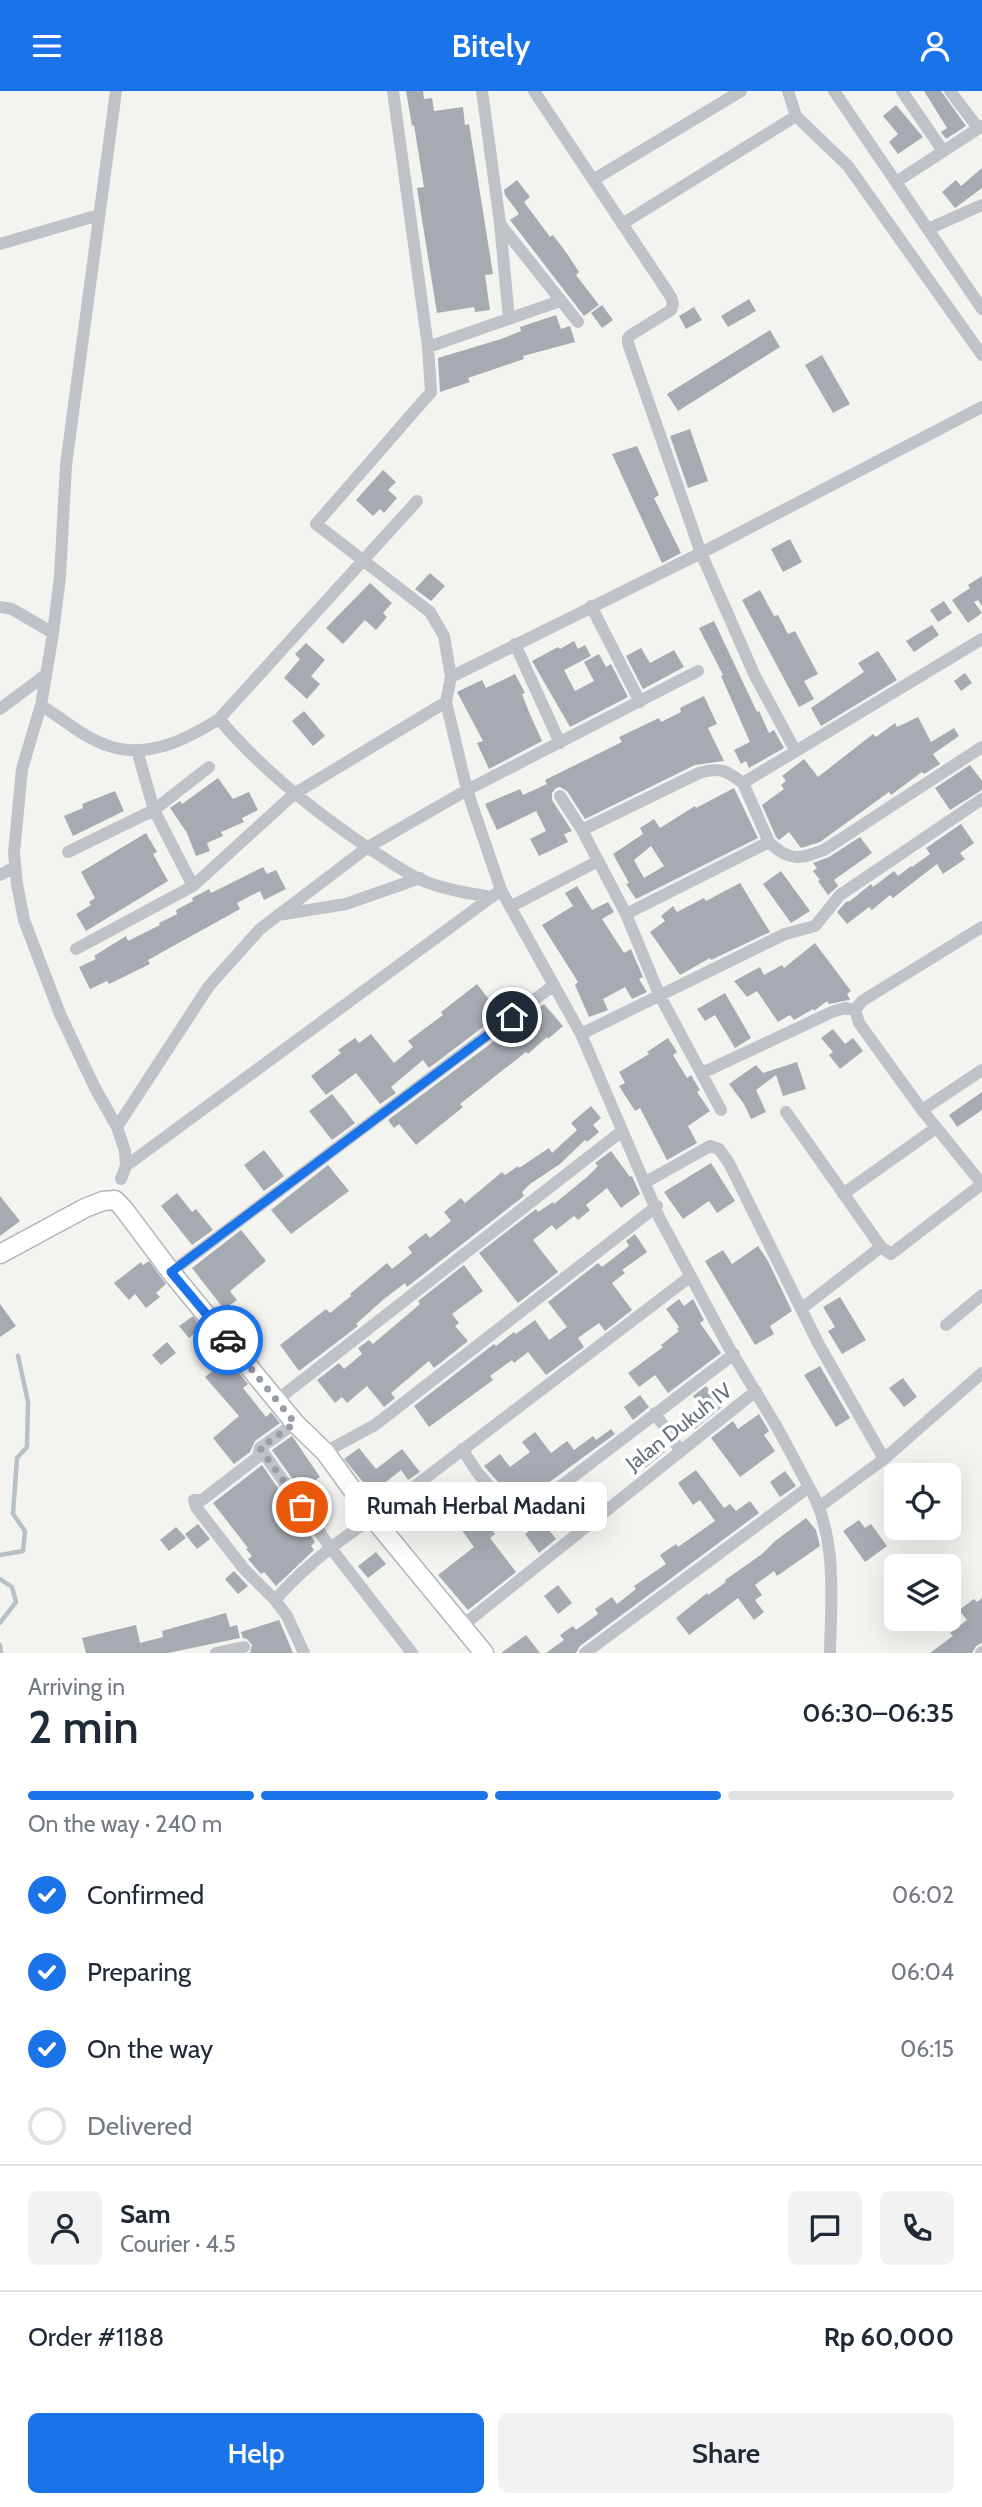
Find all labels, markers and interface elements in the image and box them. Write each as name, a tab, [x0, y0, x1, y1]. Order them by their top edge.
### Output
text: Bitely	[452, 26, 530, 65]
icon: menu	[28, 27, 66, 65]
icon: person	[916, 27, 954, 65]
pin	[482, 987, 542, 1047]
icon: home	[493, 998, 531, 1036]
courier	[193, 1305, 263, 1375]
icon: car	[209, 1321, 247, 1359]
street label: Jalan Dukuh IV	[620, 1377, 737, 1476]
map controls	[884, 1463, 961, 1631]
button: locate	[884, 1463, 961, 1540]
pin	[272, 1477, 332, 1537]
callout: Rumah Herbal Madani	[344, 1483, 606, 1531]
icon: bag	[283, 1488, 321, 1526]
text: Rumah Herbal Madani	[367, 1492, 585, 1520]
button: layers	[884, 1554, 961, 1631]
text: Arriving in	[28, 1673, 125, 1701]
text: 06:30–06:35	[802, 1697, 954, 1729]
text: 2 min	[28, 1699, 139, 1755]
text: On the way · 240 m	[28, 1810, 222, 1838]
icon: check	[28, 1876, 66, 1914]
text: Confirmed	[87, 1879, 204, 1911]
text: 06:02	[892, 1881, 954, 1909]
icon: check	[28, 1953, 66, 1991]
text: Preparing	[87, 1956, 191, 1988]
text: 06:04	[891, 1958, 954, 1986]
icon: check	[28, 2030, 66, 2068]
text: On the way	[87, 2033, 213, 2065]
text: 06:15	[900, 2035, 954, 2063]
text: Delivered	[87, 2110, 192, 2142]
button: person	[28, 2191, 102, 2265]
button: chat	[788, 2191, 862, 2265]
button: phone	[880, 2191, 954, 2265]
text: Sam	[120, 2198, 171, 2230]
text: Courier · 4.5	[120, 2230, 236, 2258]
text: Order #1188	[28, 2321, 164, 2353]
text: Rp 60,000	[824, 2321, 954, 2353]
button: Help	[28, 2413, 484, 2493]
button: Share	[498, 2413, 954, 2493]

